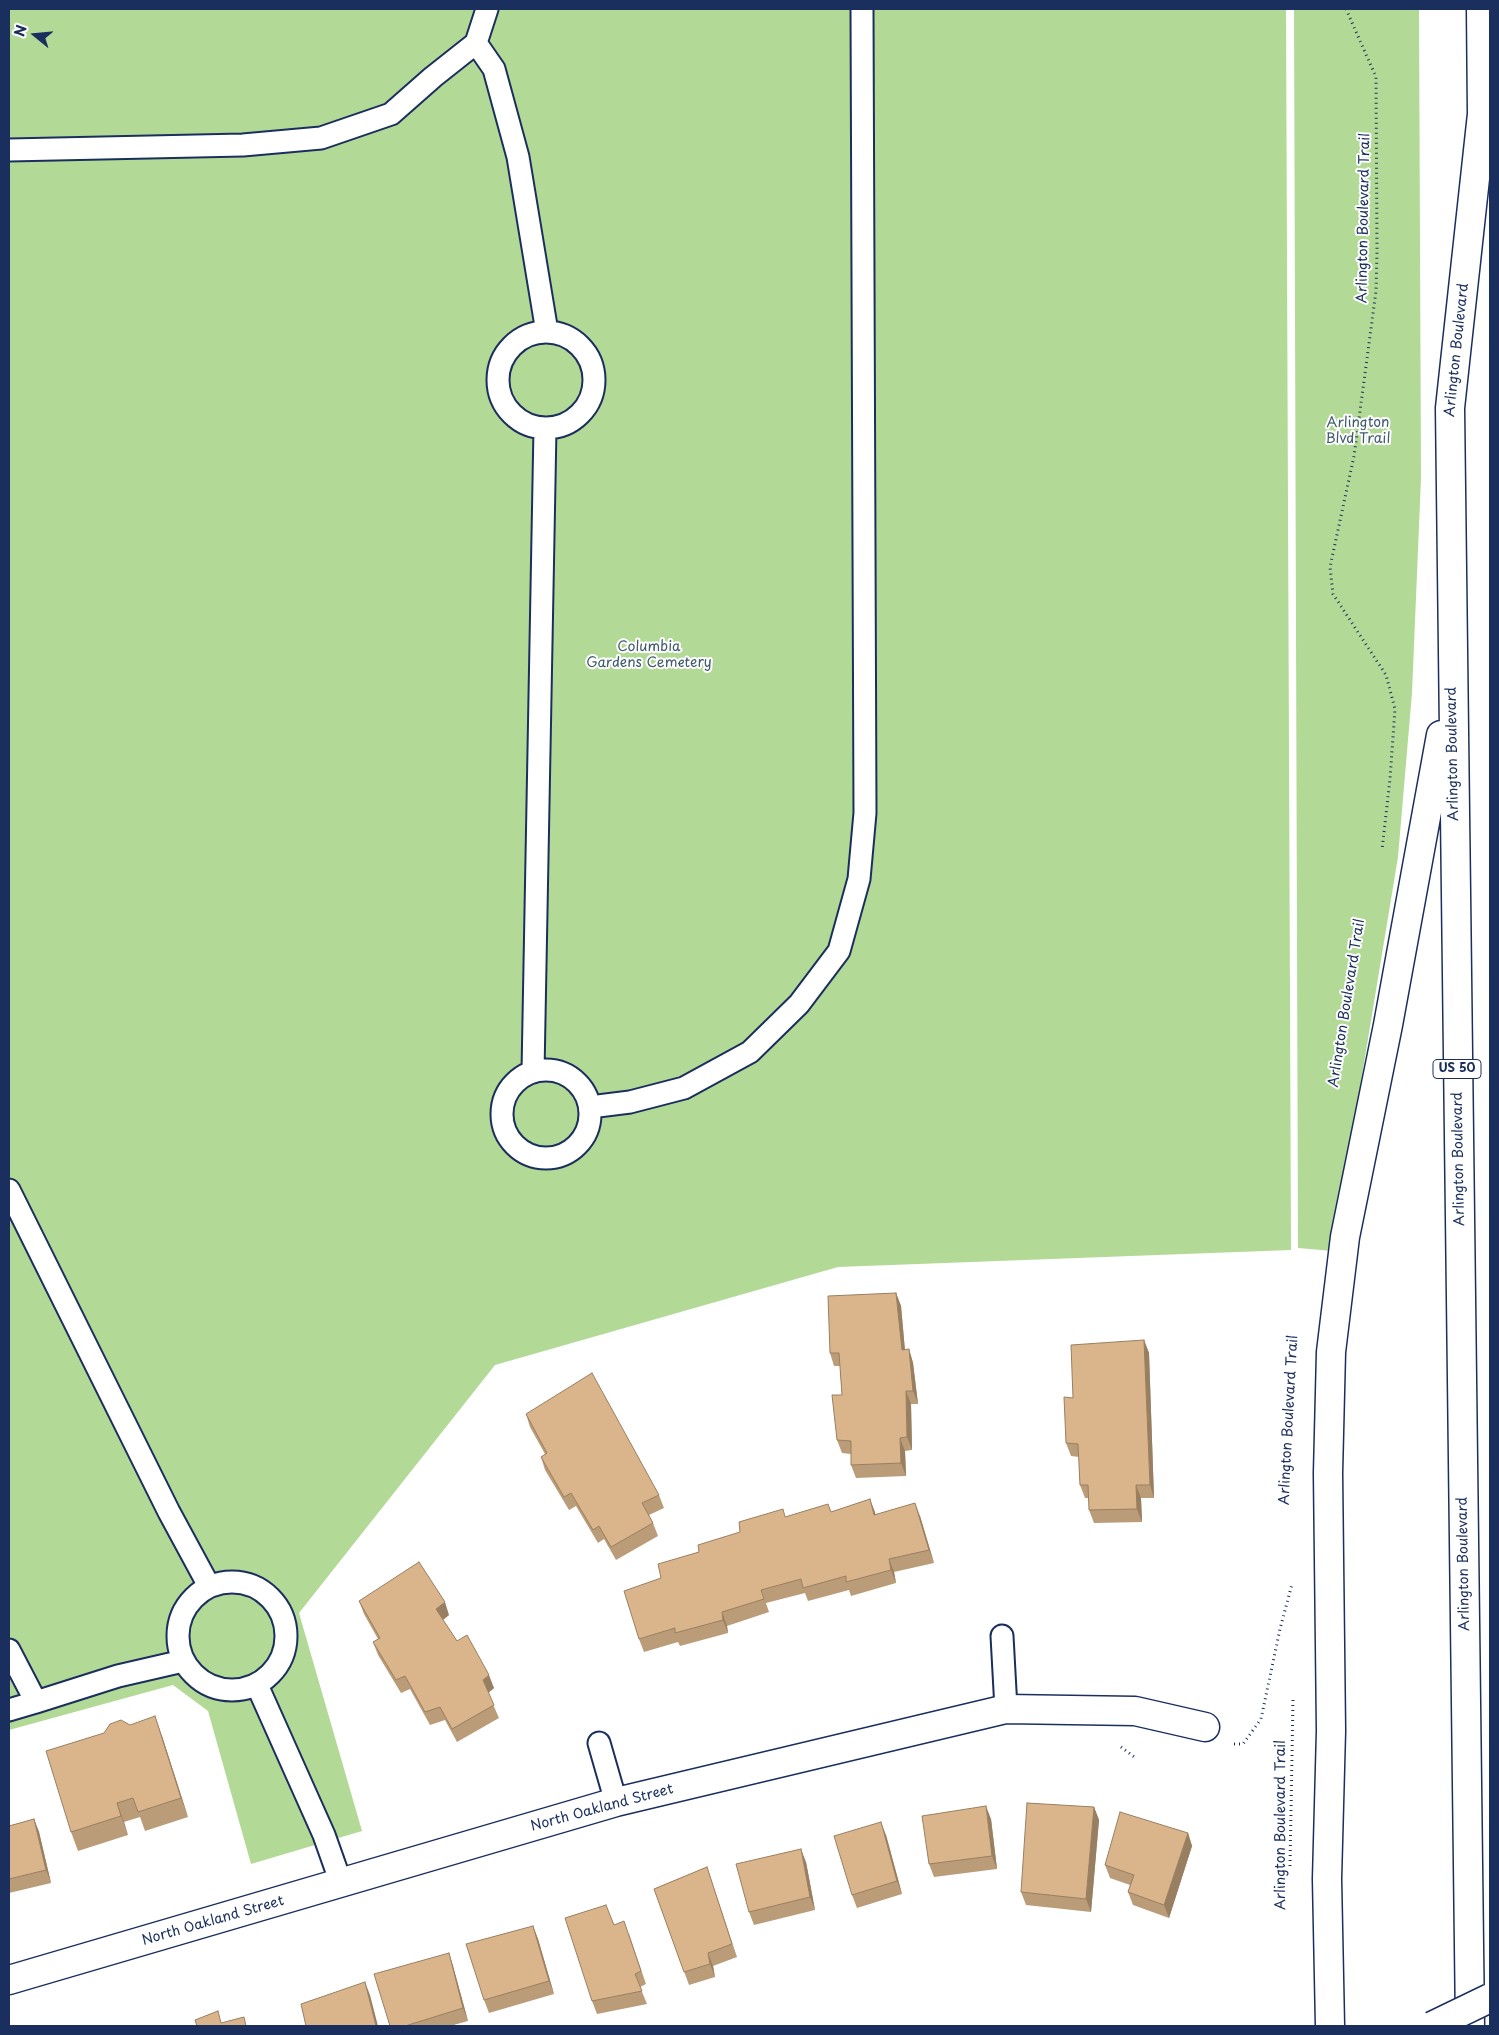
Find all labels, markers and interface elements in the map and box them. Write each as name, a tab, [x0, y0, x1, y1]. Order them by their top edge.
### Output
north arrow	[10, 10, 60, 60]
text: N	[9, 22, 32, 39]
street label: Arlington Boulevard Trail	[1354, 133, 1374, 303]
street label: Arlington Boulevard	[1442, 282, 1472, 418]
park label: Arlington Blvd Trail	[1326, 415, 1390, 448]
park label: Columbia Gardens Cemetery	[586, 639, 712, 672]
street label: Arlington Boulevard	[1443, 687, 1463, 821]
street label: Arlington Boulevard Trail	[1325, 918, 1369, 1088]
road number: US 50	[1433, 1060, 1481, 1078]
street label: Arlington Boulevard	[1449, 1092, 1469, 1226]
street label: Arlington Boulevard Trail	[1276, 1335, 1302, 1505]
street label: Arlington Boulevard	[1454, 1497, 1474, 1631]
street label: Arlington Boulevard Trail	[1273, 1740, 1289, 1910]
street label: North Oakland Street	[529, 1781, 675, 1835]
street label: North Oakland Street	[140, 1893, 286, 1949]

